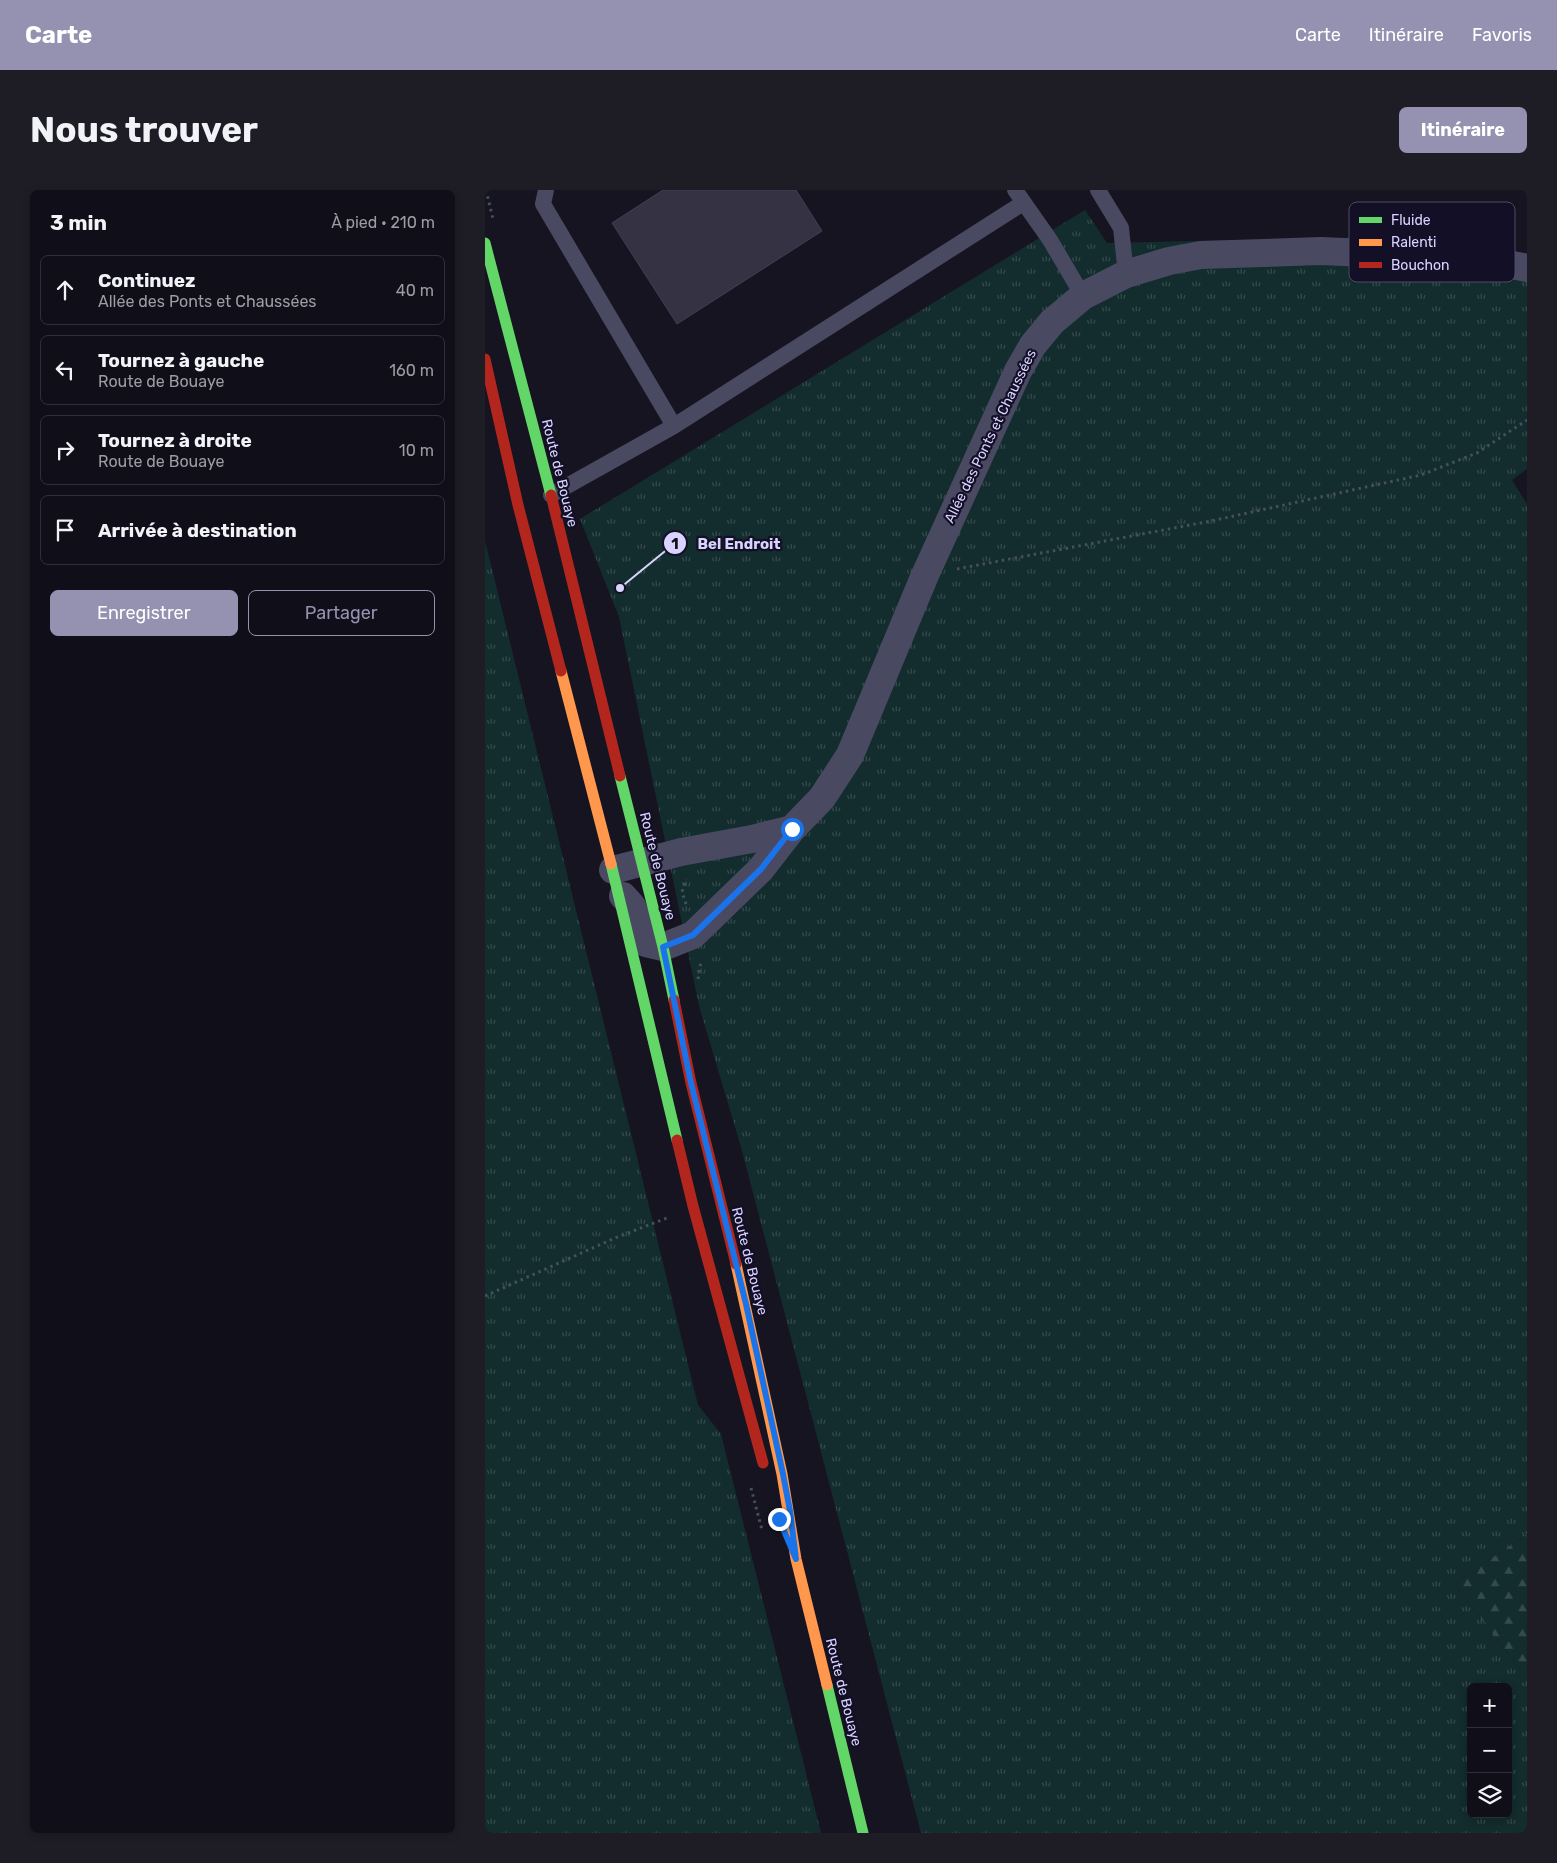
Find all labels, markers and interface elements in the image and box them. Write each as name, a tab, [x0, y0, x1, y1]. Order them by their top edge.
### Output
text: Carte	[25, 21, 92, 49]
text: Carte	[1295, 24, 1341, 46]
text: Itinéraire	[1369, 24, 1444, 46]
text: Favoris	[1472, 24, 1532, 46]
button: Itinéraire	[1399, 107, 1527, 153]
text: Nous trouver	[30, 109, 258, 151]
legend	[1349, 202, 1515, 282]
text: 3 min	[50, 210, 107, 235]
text: Fluide	[1391, 212, 1431, 229]
text: À pied · 210 m	[331, 213, 435, 232]
text: Ralenti	[1391, 234, 1436, 251]
text: Bouchon	[1391, 257, 1450, 274]
text: Continuez	[98, 269, 196, 292]
icon: ahead	[51, 276, 79, 304]
text: 40 m	[396, 281, 434, 300]
text: Allée des Ponts et Chaussées	[98, 292, 317, 311]
street label: Allée des Ponts et Chaussées	[941, 347, 1040, 526]
text: Tournez à gauche	[98, 349, 264, 372]
icon: left	[51, 356, 79, 384]
text: 160 m	[389, 361, 434, 380]
text: Route de Bouaye	[98, 372, 224, 391]
street label: Route de Bouaye	[538, 417, 581, 529]
text: Tournez à droite	[98, 429, 252, 452]
icon: right	[51, 436, 79, 464]
text: 10 m	[399, 441, 434, 460]
text: Route de Bouaye	[98, 452, 224, 471]
icon: arrive	[51, 516, 79, 544]
text: Arrivée à destination	[98, 519, 297, 542]
callout: Bel Endroit	[663, 528, 790, 558]
text: 1	[671, 535, 679, 553]
text: Bel Endroit	[698, 535, 780, 553]
button: Enregistrer	[50, 590, 238, 636]
button: Partager	[248, 590, 435, 636]
street label: Route de Bouaye	[636, 810, 679, 922]
route start	[781, 818, 804, 841]
street label: Route de Bouaye	[728, 1205, 771, 1317]
route end	[768, 1508, 791, 1531]
street label: Route de Bouaye	[822, 1636, 865, 1748]
map controls	[1467, 1683, 1512, 1818]
button: +	[1467, 1683, 1512, 1728]
button: −	[1467, 1728, 1512, 1773]
button: layers	[1467, 1773, 1512, 1818]

